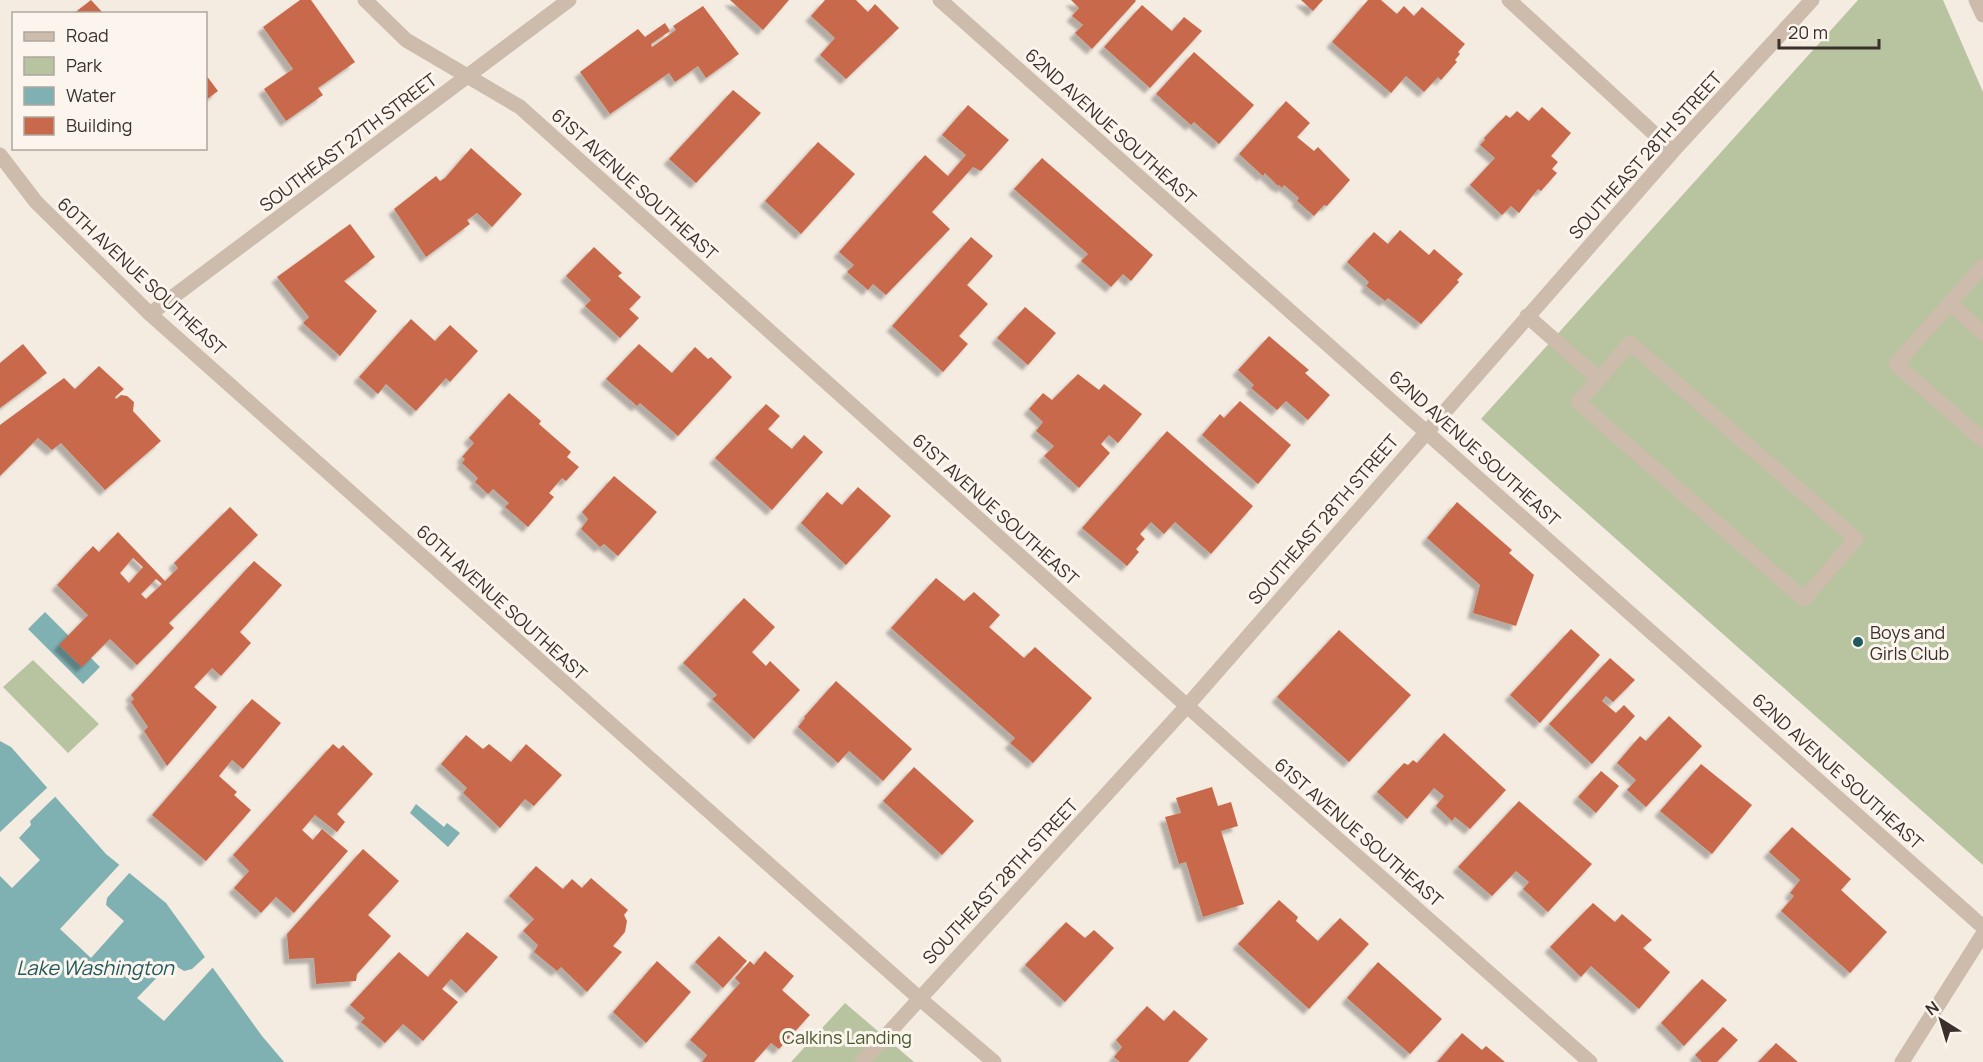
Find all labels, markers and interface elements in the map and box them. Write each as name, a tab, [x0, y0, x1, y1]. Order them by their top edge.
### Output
legend	[12, 12, 207, 150]
scale bar	[1779, 12, 1880, 50]
text: 20 m	[1788, 20, 1828, 44]
text: Road	[66, 23, 109, 47]
street label: 62ND AVENUE SOUTHEAST	[1020, 43, 1202, 210]
text: Park	[66, 53, 103, 77]
street label: SOUTHEAST 28TH STREET	[1563, 66, 1727, 244]
street label: SOUTHEAST 27TH STREET	[254, 67, 442, 217]
text: Water	[66, 83, 116, 107]
street label: 61ST AVENUE SOUTHEAST	[547, 103, 723, 265]
text: Building	[66, 113, 132, 137]
street label: 60TH AVENUE SOUTHEAST	[53, 192, 231, 361]
street label: 62ND AVENUE SOUTHEAST	[1384, 365, 1566, 532]
street label: 61ST AVENUE SOUTHEAST	[908, 428, 1084, 590]
street label: SOUTHEAST 28TH STREET	[1242, 429, 1404, 609]
street label: 60TH AVENUE SOUTHEAST	[412, 519, 593, 685]
place label: Boys and Girls Club	[1870, 620, 1949, 665]
marker: Boys and Girls Club	[1851, 635, 1865, 649]
street label: 62ND AVENUE SOUTHEAST	[1747, 688, 1929, 855]
street label: 61ST AVENUE SOUTHEAST	[1270, 752, 1449, 912]
street label: SOUTHEAST 28TH STREET	[917, 793, 1083, 969]
water label: Lake Washington	[16, 954, 175, 981]
north arrow	[1911, 990, 1971, 1050]
text: N	[1921, 996, 1943, 1020]
park label: Calkins Landing	[782, 1025, 912, 1049]

